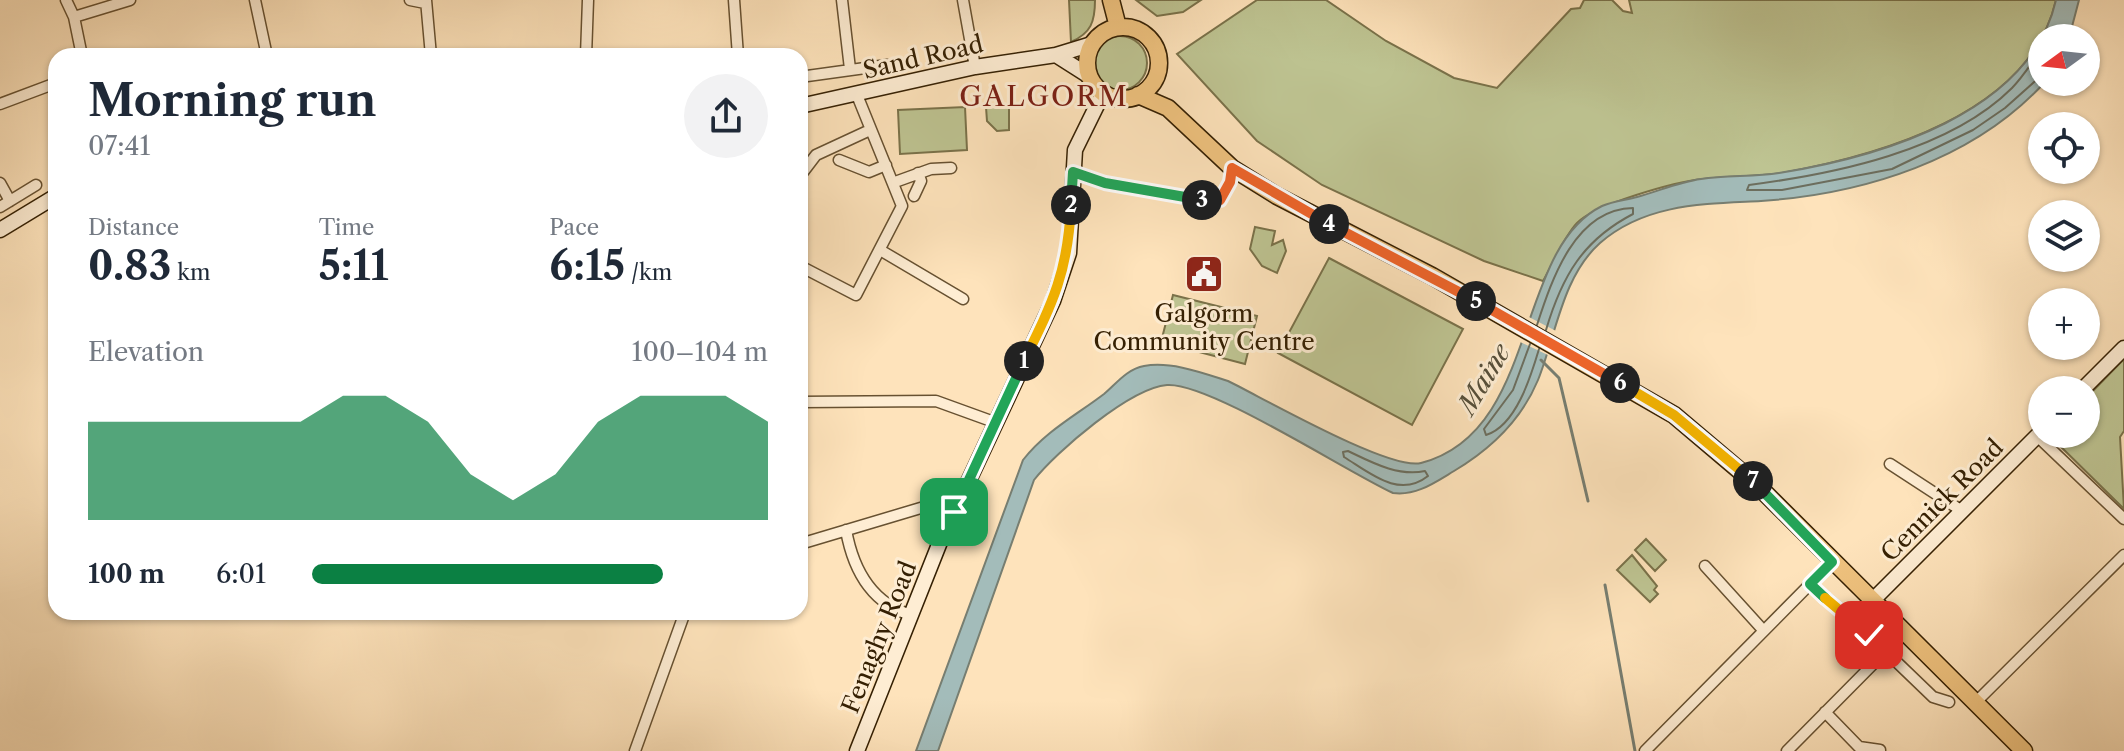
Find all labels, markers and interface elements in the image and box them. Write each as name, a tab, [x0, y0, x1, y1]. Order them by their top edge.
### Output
north arrow	[2028, 24, 2100, 96]
map controls	[2028, 24, 2100, 448]
street label: Sand Road	[860, 29, 986, 85]
text: Morning run	[88, 73, 377, 127]
button: share	[684, 74, 768, 158]
district label: GALGORM	[959, 79, 1129, 113]
button: locate	[2028, 112, 2100, 184]
text: 07:41	[88, 130, 151, 162]
pin: 3	[1182, 180, 1222, 220]
pin: 2	[1051, 185, 1091, 225]
text: 3	[1196, 186, 1208, 213]
text: 2	[1065, 191, 1078, 218]
button: layers	[2028, 200, 2100, 272]
pin: 4	[1309, 204, 1349, 244]
text: 4	[1322, 210, 1336, 237]
text: Distance	[88, 214, 179, 241]
text: Time	[319, 214, 374, 241]
text: Pace	[549, 214, 599, 241]
text: 0.83	[88, 241, 171, 290]
text: 5:11	[319, 241, 389, 290]
text: 6:15	[549, 241, 625, 290]
public building icon: Galgorm Community Centre	[1183, 253, 1225, 295]
text: km	[171, 259, 210, 286]
text: /km	[625, 259, 672, 286]
pin: 5	[1456, 281, 1496, 321]
text: 5	[1470, 287, 1482, 314]
button: +	[2028, 288, 2100, 360]
place label: Galgorm Community Centre	[1093, 299, 1315, 356]
text: Elevation	[88, 336, 204, 368]
text: 100–104 m	[631, 336, 768, 368]
water label: Maine	[1449, 337, 1518, 422]
pin: 1	[1004, 341, 1044, 381]
text: 1	[1019, 347, 1029, 374]
pin: 6	[1600, 363, 1640, 403]
text: 6	[1613, 369, 1627, 396]
button: −	[2028, 376, 2100, 448]
street label: Cennick Road	[1875, 433, 2009, 567]
pin: 7	[1733, 461, 1773, 501]
text: 7	[1747, 467, 1759, 494]
pin	[920, 478, 988, 546]
icon: arrive	[932, 490, 976, 534]
street label: Fenaghy Road	[835, 557, 923, 717]
text: 100 m	[88, 558, 165, 590]
text: 6:01	[216, 558, 266, 590]
pin	[1835, 601, 1903, 669]
icon: check	[1847, 613, 1891, 657]

